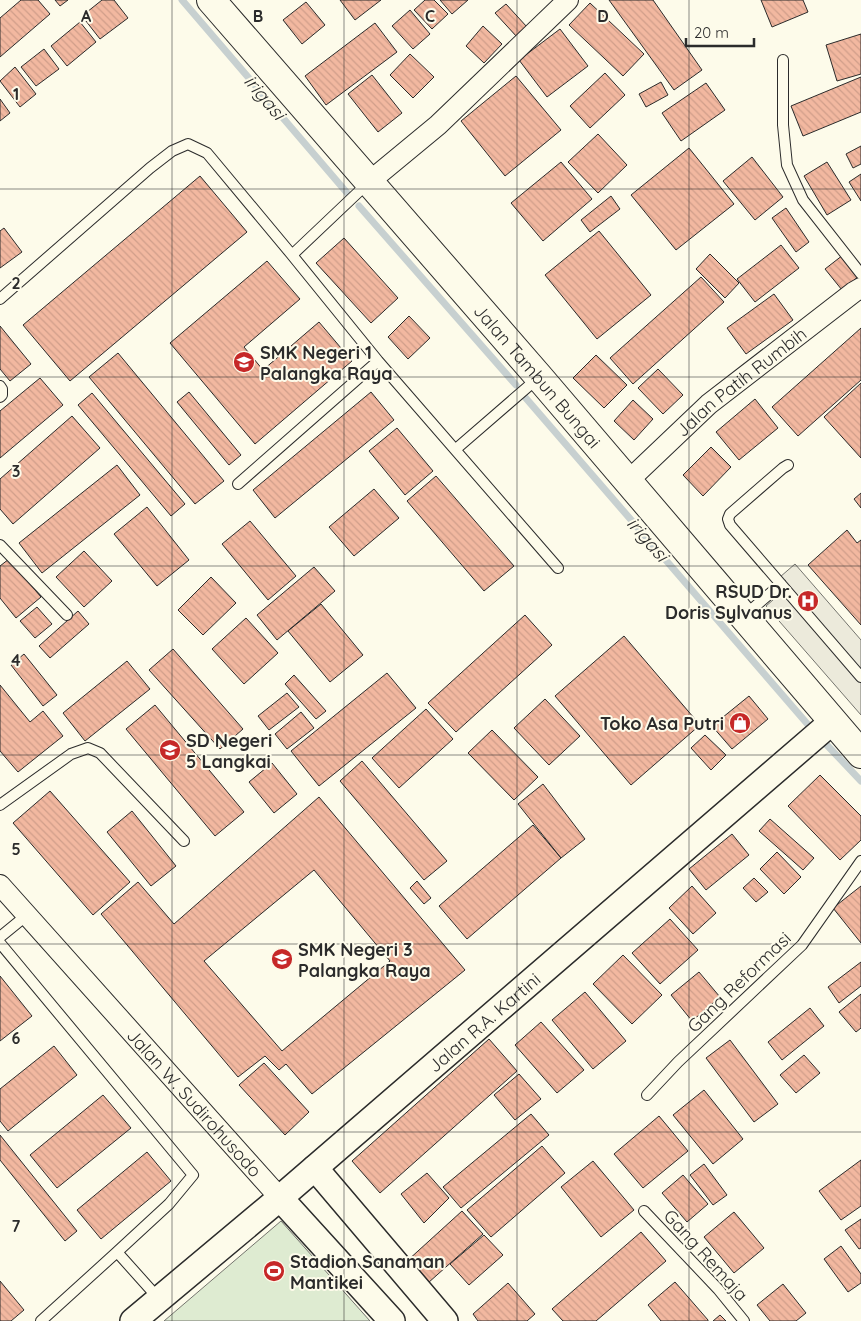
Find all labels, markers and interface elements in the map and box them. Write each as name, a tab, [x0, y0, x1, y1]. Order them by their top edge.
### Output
text: A	[81, 6, 92, 26]
text: B	[253, 6, 263, 26]
text: C	[425, 6, 435, 26]
text: D	[597, 6, 609, 26]
scale bar	[686, 15, 754, 47]
text: 20 m	[694, 23, 729, 42]
water label: irigasi	[239, 69, 292, 126]
text: 1	[13, 84, 19, 104]
text: 2	[11, 273, 21, 293]
street label: Jalan Tambun Bungai	[469, 299, 606, 453]
street label: Jalan Patih Rumbih	[671, 322, 811, 441]
place label: SMK Negeri 1 Palangka Raya	[260, 341, 393, 385]
school or university icon: SMK Negeri 1 Palangka Raya	[232, 350, 256, 374]
text: 3	[12, 461, 20, 481]
water label: irigasi	[622, 512, 675, 568]
place label: RSUD Dr. Doris Sylvanus	[665, 580, 792, 624]
hospital icon: RSUD Dr. Doris Sylvanus	[796, 589, 820, 613]
text: 4	[11, 650, 21, 670]
shop icon: Toko Asa Putri	[728, 711, 752, 735]
place label: Toko Asa Putri	[600, 712, 724, 735]
place label: SD Negeri 5 Langkai	[186, 729, 272, 773]
school or university icon: SD Negeri 5 Langkai	[158, 738, 182, 762]
text: 5	[11, 839, 21, 859]
street label: Gang Reformasi	[682, 927, 796, 1037]
place label: SMK Negeri 3 Palangka Raya	[298, 938, 431, 982]
school or university icon: SMK Negeri 3 Palangka Raya	[270, 947, 294, 971]
street label: Jalan R.A. Kartini	[423, 967, 545, 1077]
street label: Jalan W. Sudirohusodo	[122, 1024, 267, 1182]
text: 6	[12, 1028, 21, 1048]
street label: Gang Remaja	[659, 1204, 753, 1306]
text: 7	[12, 1216, 21, 1236]
place label: Stadion Sanaman Mantikei	[290, 1250, 445, 1294]
sports icon: Stadion Sanaman Mantikei	[262, 1259, 286, 1283]

